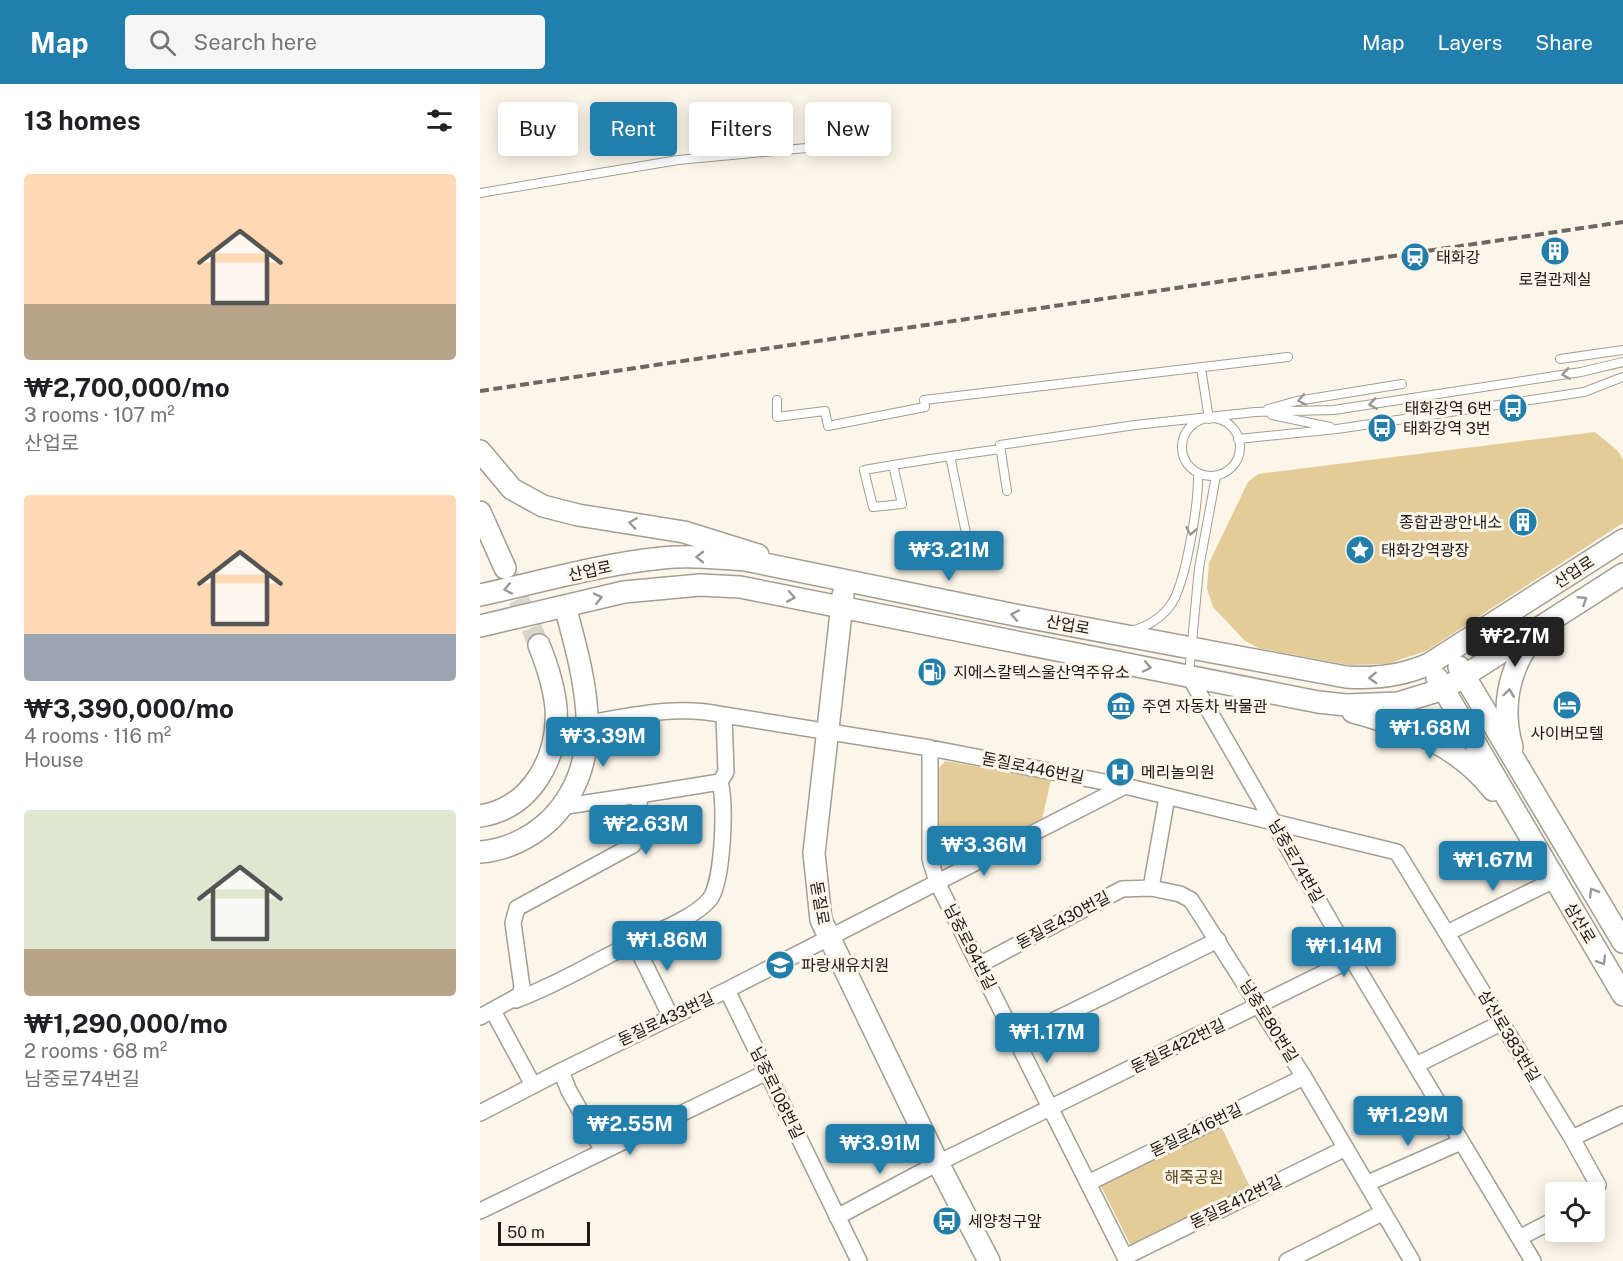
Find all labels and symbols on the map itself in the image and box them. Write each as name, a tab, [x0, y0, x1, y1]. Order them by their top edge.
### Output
building icon: 로컬관제실	[1539, 235, 1571, 267]
station icon: 태화강	[1399, 241, 1431, 273]
place label: 태화강	[1436, 248, 1480, 267]
place label: 로컬관제실	[1518, 270, 1592, 289]
one-way arrow	[1561, 368, 1571, 380]
bus stop icon: 태화강역 6번	[1497, 392, 1529, 424]
one-way arrow	[1298, 393, 1308, 406]
one-way arrow	[1369, 398, 1378, 410]
place label: 태화강역 6번	[1405, 399, 1492, 418]
bus stop icon: 태화강역 3번	[1366, 412, 1398, 444]
place label: 태화강역 3번	[1403, 419, 1491, 438]
building icon: 종합관광안내소	[1507, 506, 1539, 538]
place label: 종합관광안내소	[1399, 513, 1502, 532]
one-way arrow	[628, 518, 638, 530]
one-way arrow	[1185, 525, 1198, 535]
pin: ₩3.21M	[900, 531, 998, 582]
place icon: 태화강역광장	[1344, 534, 1376, 566]
place label: 태화강역광장	[1381, 541, 1470, 560]
one-way arrow	[696, 551, 705, 563]
street label: 산업로	[1550, 552, 1598, 592]
street label: 산업로	[566, 557, 614, 585]
one-way arrow	[504, 581, 514, 594]
one-way arrow	[786, 590, 796, 603]
one-way arrow	[593, 593, 603, 606]
one-way arrow	[1576, 596, 1587, 607]
one-way arrow	[1011, 609, 1021, 622]
street label: 산업로	[1045, 612, 1092, 638]
pin: ₩2.7M	[1473, 617, 1557, 668]
fuel station icon: 지에스칼텍스울산역주유소	[916, 656, 948, 688]
one-way arrow	[1142, 660, 1152, 673]
place label: 지에스칼텍스울산역주유소	[953, 663, 1130, 682]
one-way arrow	[1368, 671, 1377, 684]
one-way arrow	[1502, 688, 1514, 697]
hotel icon: 사이버모텔	[1551, 689, 1583, 721]
museum icon: 주연 자동차 박물관	[1105, 690, 1137, 722]
place label: 주연 자동차 박물관	[1142, 697, 1268, 716]
pin: ₩1.68M	[1381, 709, 1479, 760]
pin: ₩3.39M	[554, 717, 652, 768]
place label: 사이버모텔	[1530, 724, 1604, 743]
street label: 돋질로446번길	[980, 749, 1086, 787]
hospital icon: 메리놀의원	[1104, 756, 1136, 788]
place label: 메리놀의원	[1141, 763, 1215, 782]
pin: ₩2.63M	[597, 805, 695, 856]
street label: 남중로74번길	[1265, 816, 1327, 906]
pin: ₩3.36M	[935, 826, 1033, 877]
pin: ₩1.67M	[1444, 841, 1542, 892]
street label: 돋질로	[807, 880, 833, 927]
street label: 돋질로430번길	[1013, 887, 1113, 953]
one-way arrow	[1589, 888, 1600, 898]
street label: 삼산로	[1560, 899, 1600, 947]
street label: 남중로94번길	[940, 901, 1000, 993]
pin: ₩1.86M	[618, 921, 716, 972]
pin: ₩1.14M	[1295, 927, 1393, 978]
school or university icon: 파랑새유치원	[764, 949, 796, 981]
one-way arrow	[1595, 955, 1607, 965]
place label: 파랑새유치원	[801, 956, 889, 975]
street label: 남중로80번길	[1236, 976, 1302, 1066]
street label: 삼산로383번길	[1474, 987, 1544, 1085]
street label: 돋질로433번길	[615, 988, 717, 1050]
pin: ₩1.17M	[998, 1013, 1096, 1064]
street label: 돋질로422번길	[1128, 1015, 1228, 1077]
street label: 남중로108번길	[747, 1044, 807, 1142]
pin: ₩1.29M	[1359, 1096, 1457, 1147]
street label: 돋질로416번길	[1147, 1100, 1245, 1160]
pin: ₩2.55M	[581, 1105, 679, 1156]
pin: ₩3.91M	[831, 1124, 929, 1175]
park label: 해죽공원	[1165, 1168, 1223, 1187]
street label: 돋질로412번길	[1187, 1172, 1285, 1232]
bus stop icon: 세양청구앞	[931, 1205, 963, 1237]
place label: 세양청구앞	[968, 1212, 1042, 1231]
scale bar	[498, 1219, 590, 1246]

